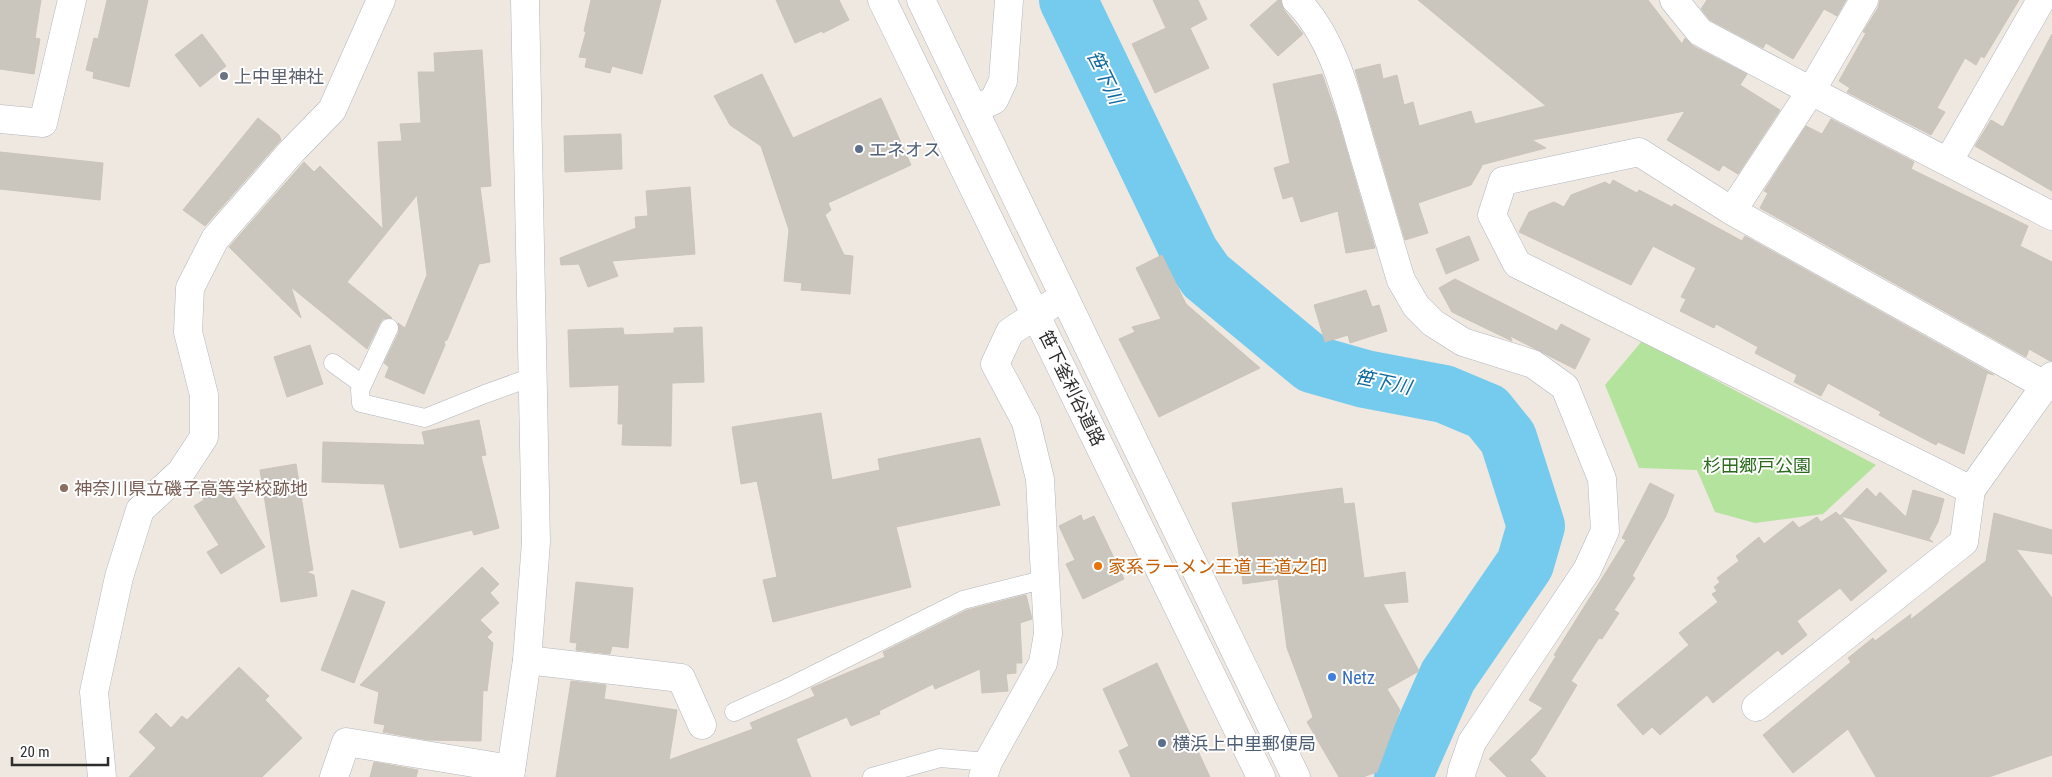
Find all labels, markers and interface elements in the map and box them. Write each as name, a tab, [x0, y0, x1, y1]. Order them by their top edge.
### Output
water label: 笹下川	[1082, 46, 1129, 109]
place label: 上中里神社	[234, 66, 324, 87]
marker: 上中里神社	[218, 70, 230, 82]
place label: エネオス	[869, 139, 941, 160]
marker: エネオス	[853, 143, 865, 155]
street label: 笹下釜利谷道路	[1035, 327, 1109, 449]
water label: 笹下川	[1353, 365, 1415, 400]
park label: 杉田郷戸公園	[1703, 455, 1811, 476]
place label: 神奈川県立磯子高等学校跡地	[74, 478, 308, 499]
marker: 神奈川県立磯子高等学校跡地	[58, 482, 70, 494]
place label: 家系ラーメン王道 王道之印	[1108, 556, 1327, 577]
marker: 家系ラーメン王道 王道之印	[1092, 560, 1104, 572]
place label: Netz	[1342, 667, 1375, 688]
marker: Netz	[1326, 671, 1338, 683]
place label: 横浜上中里郵便局	[1172, 733, 1316, 754]
scale bar	[12, 734, 109, 766]
marker: 横浜上中里郵便局	[1156, 737, 1168, 749]
text: 20 m	[20, 743, 50, 761]

